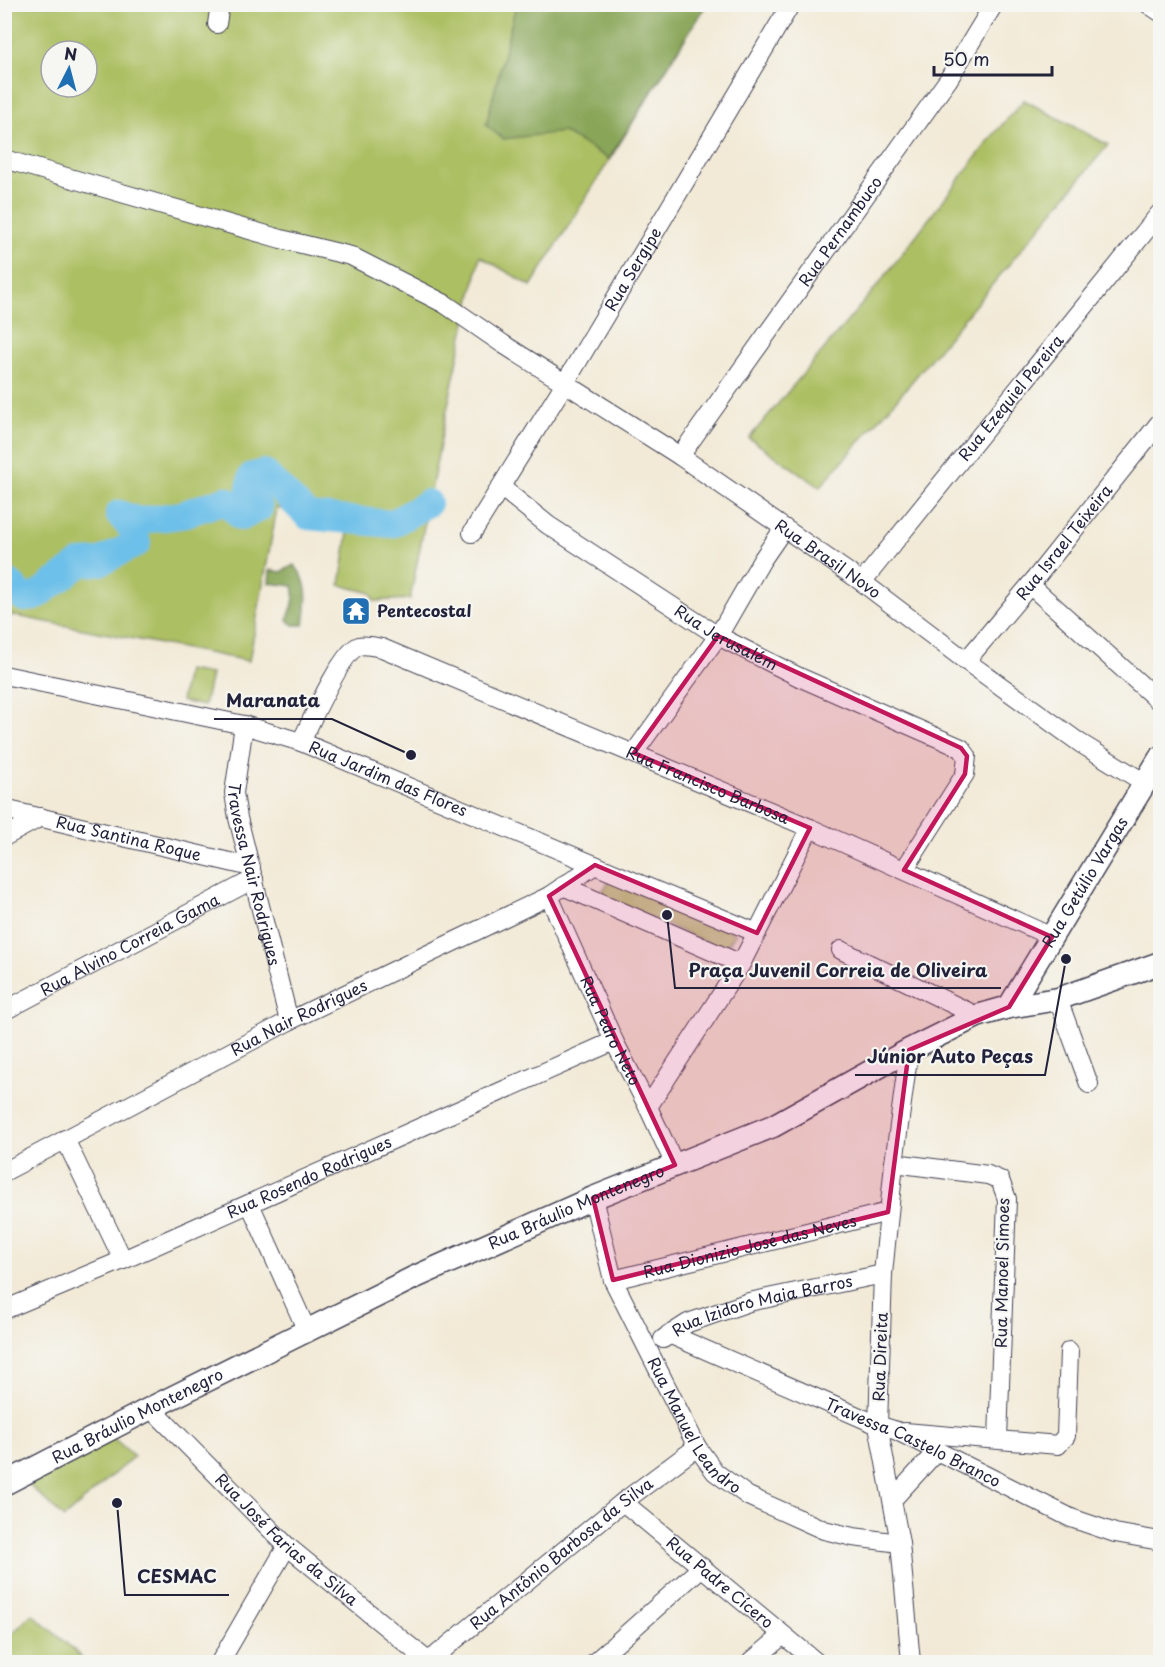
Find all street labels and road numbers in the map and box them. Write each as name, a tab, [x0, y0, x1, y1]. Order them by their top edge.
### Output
street label: Rua Pernambuco	[792, 171, 887, 291]
street label: Rua Sergipe	[598, 222, 666, 315]
street label: Rua Ezequiel Pereira	[952, 329, 1069, 465]
street label: Rua Israel Teixeira	[1009, 478, 1117, 605]
street label: Rua Brasil Novo	[771, 512, 887, 604]
street label: Rua Jerusalém	[670, 598, 782, 675]
street label: Rua Jardim das Flores	[306, 734, 471, 821]
street label: Rua Francisco Barbosa	[623, 739, 794, 829]
street label: Travessa Nair Rodrigues	[223, 781, 288, 968]
street label: Rua Santina Roque	[54, 809, 204, 866]
street label: Rua Getúlio Vargas	[1035, 812, 1133, 952]
street label: Rua Alvino Correia Gama	[35, 887, 223, 1001]
street label: Rua Pedro Neto	[575, 971, 648, 1089]
street label: Rua Nair Rodrigues	[226, 972, 371, 1061]
street label: Rua Rosendo Rodrigues	[223, 1129, 395, 1223]
street label: Rua Bráulio Montenegro	[484, 1158, 667, 1254]
street label: Rua Manoel Simoes	[988, 1198, 1014, 1348]
street label: Rua Dionizio José das Neves	[641, 1207, 859, 1283]
street label: Rua Izidoro Maia Barros	[666, 1268, 854, 1342]
street label: Rua Direita	[865, 1312, 893, 1402]
street label: Rua Manuel Leandro	[643, 1352, 747, 1499]
street label: Rua Bráulio Montenegro	[47, 1361, 227, 1468]
street label: Travessa Castelo Branco	[822, 1391, 1005, 1492]
street label: Rua José Farias da Silva	[210, 1467, 364, 1611]
street label: Rua Antônio Barbosa da Silva	[464, 1471, 658, 1634]
street label: Rua Padre Cícero	[662, 1530, 780, 1633]

